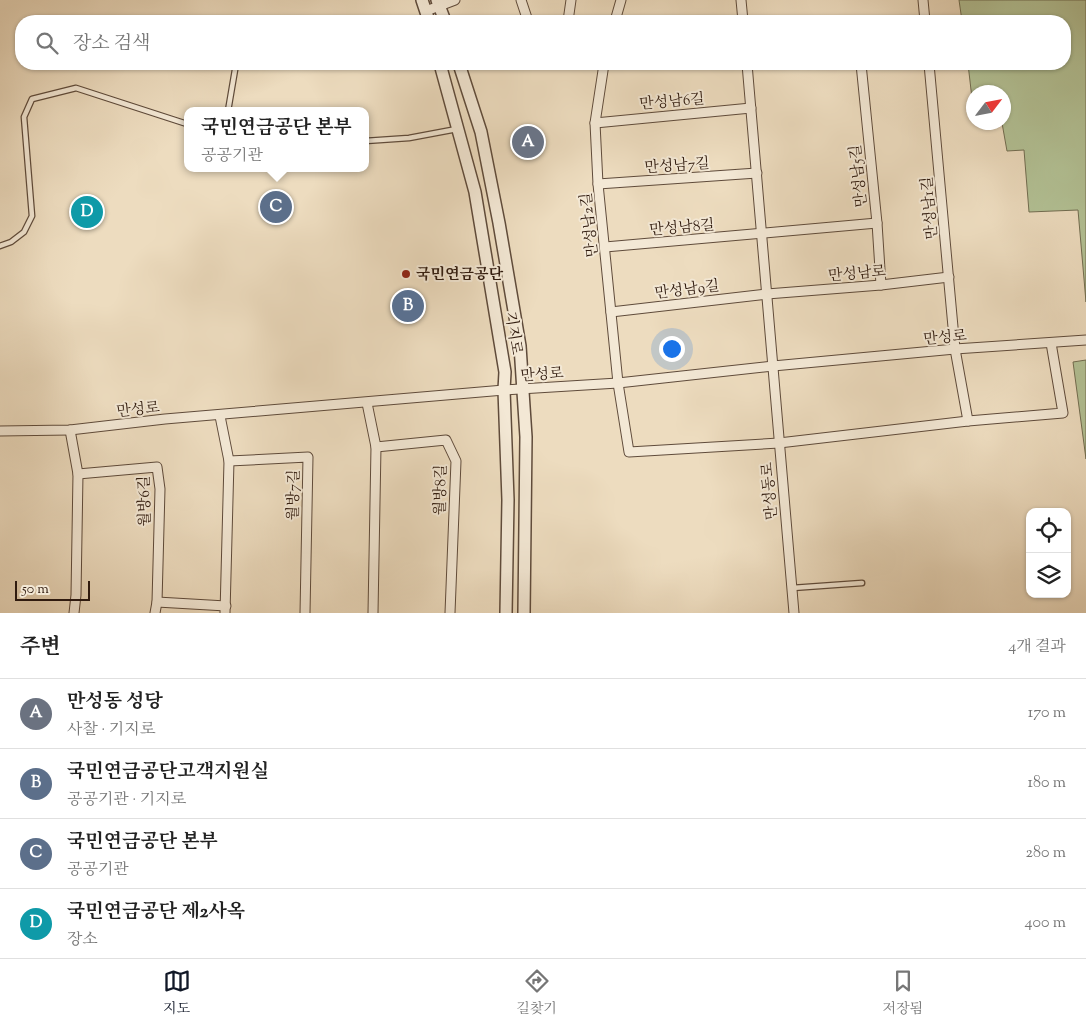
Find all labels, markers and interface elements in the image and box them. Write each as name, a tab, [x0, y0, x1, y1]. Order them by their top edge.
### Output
search box	[15, 15, 1071, 70]
icon: search	[33, 29, 61, 57]
text: 장소 검색	[73, 31, 150, 58]
north arrow	[966, 85, 1011, 130]
street label: 만성남6길	[639, 89, 706, 116]
popup	[184, 107, 369, 172]
text: 국민연금공단 본부	[201, 115, 352, 142]
pin: A	[512, 123, 544, 161]
street label: 만성남5길	[846, 143, 873, 208]
text: 공공기관	[201, 145, 263, 168]
street label: 만성남7길	[644, 154, 710, 179]
street label: 만성남1길	[917, 176, 944, 240]
pin: C	[260, 188, 292, 226]
street label: 만성남2길	[577, 191, 604, 258]
pin: D	[71, 193, 103, 231]
street label: 만성남8길	[649, 215, 716, 242]
street label: 만성남로	[827, 261, 887, 287]
place label: 국민연금공단	[416, 265, 503, 286]
marker: 국민연금공단	[400, 268, 412, 280]
street label: 만성남9길	[654, 276, 721, 305]
pin: B	[392, 287, 424, 325]
street label: 기지로	[499, 310, 526, 357]
street label: 만성로	[923, 326, 968, 351]
your location	[659, 336, 685, 362]
street label: 만성로	[520, 363, 565, 387]
street label: 만성로	[115, 398, 161, 423]
street label: 만성동로	[757, 461, 783, 521]
street label: 월방8길	[431, 464, 452, 516]
street label: 월방7길	[284, 469, 305, 521]
street label: 월방6길	[135, 475, 156, 527]
map controls	[1026, 508, 1071, 598]
button: locate	[1026, 508, 1071, 553]
button: layers	[1026, 553, 1071, 598]
scale bar	[15, 578, 90, 601]
text: 50 m	[22, 580, 49, 600]
text: 주변	[20, 633, 61, 663]
text: 4개 결과	[1008, 636, 1066, 659]
text: 만성동 성당	[67, 689, 163, 716]
text: A	[30, 702, 43, 725]
text: 170 m	[1028, 702, 1066, 725]
text: 사찰 · 기지로	[67, 719, 155, 742]
text: 국민연금공단고객지원실	[67, 759, 269, 786]
text: B	[31, 772, 41, 795]
text: 180 m	[1027, 772, 1066, 795]
text: 공공기관 · 기지로	[67, 789, 186, 812]
text: 국민연금공단 본부	[67, 829, 218, 856]
text: C	[30, 842, 42, 865]
text: 280 m	[1025, 842, 1066, 865]
text: 공공기관	[67, 859, 129, 882]
text: 국민연금공단 제2사옥	[67, 899, 245, 926]
text: D	[30, 912, 42, 935]
text: 400 m	[1025, 912, 1066, 935]
text: 장소	[67, 929, 98, 952]
tab: 지도	[163, 967, 191, 1020]
tab: 길찾기	[516, 967, 557, 1020]
tab: 저장됨	[883, 967, 923, 1020]

